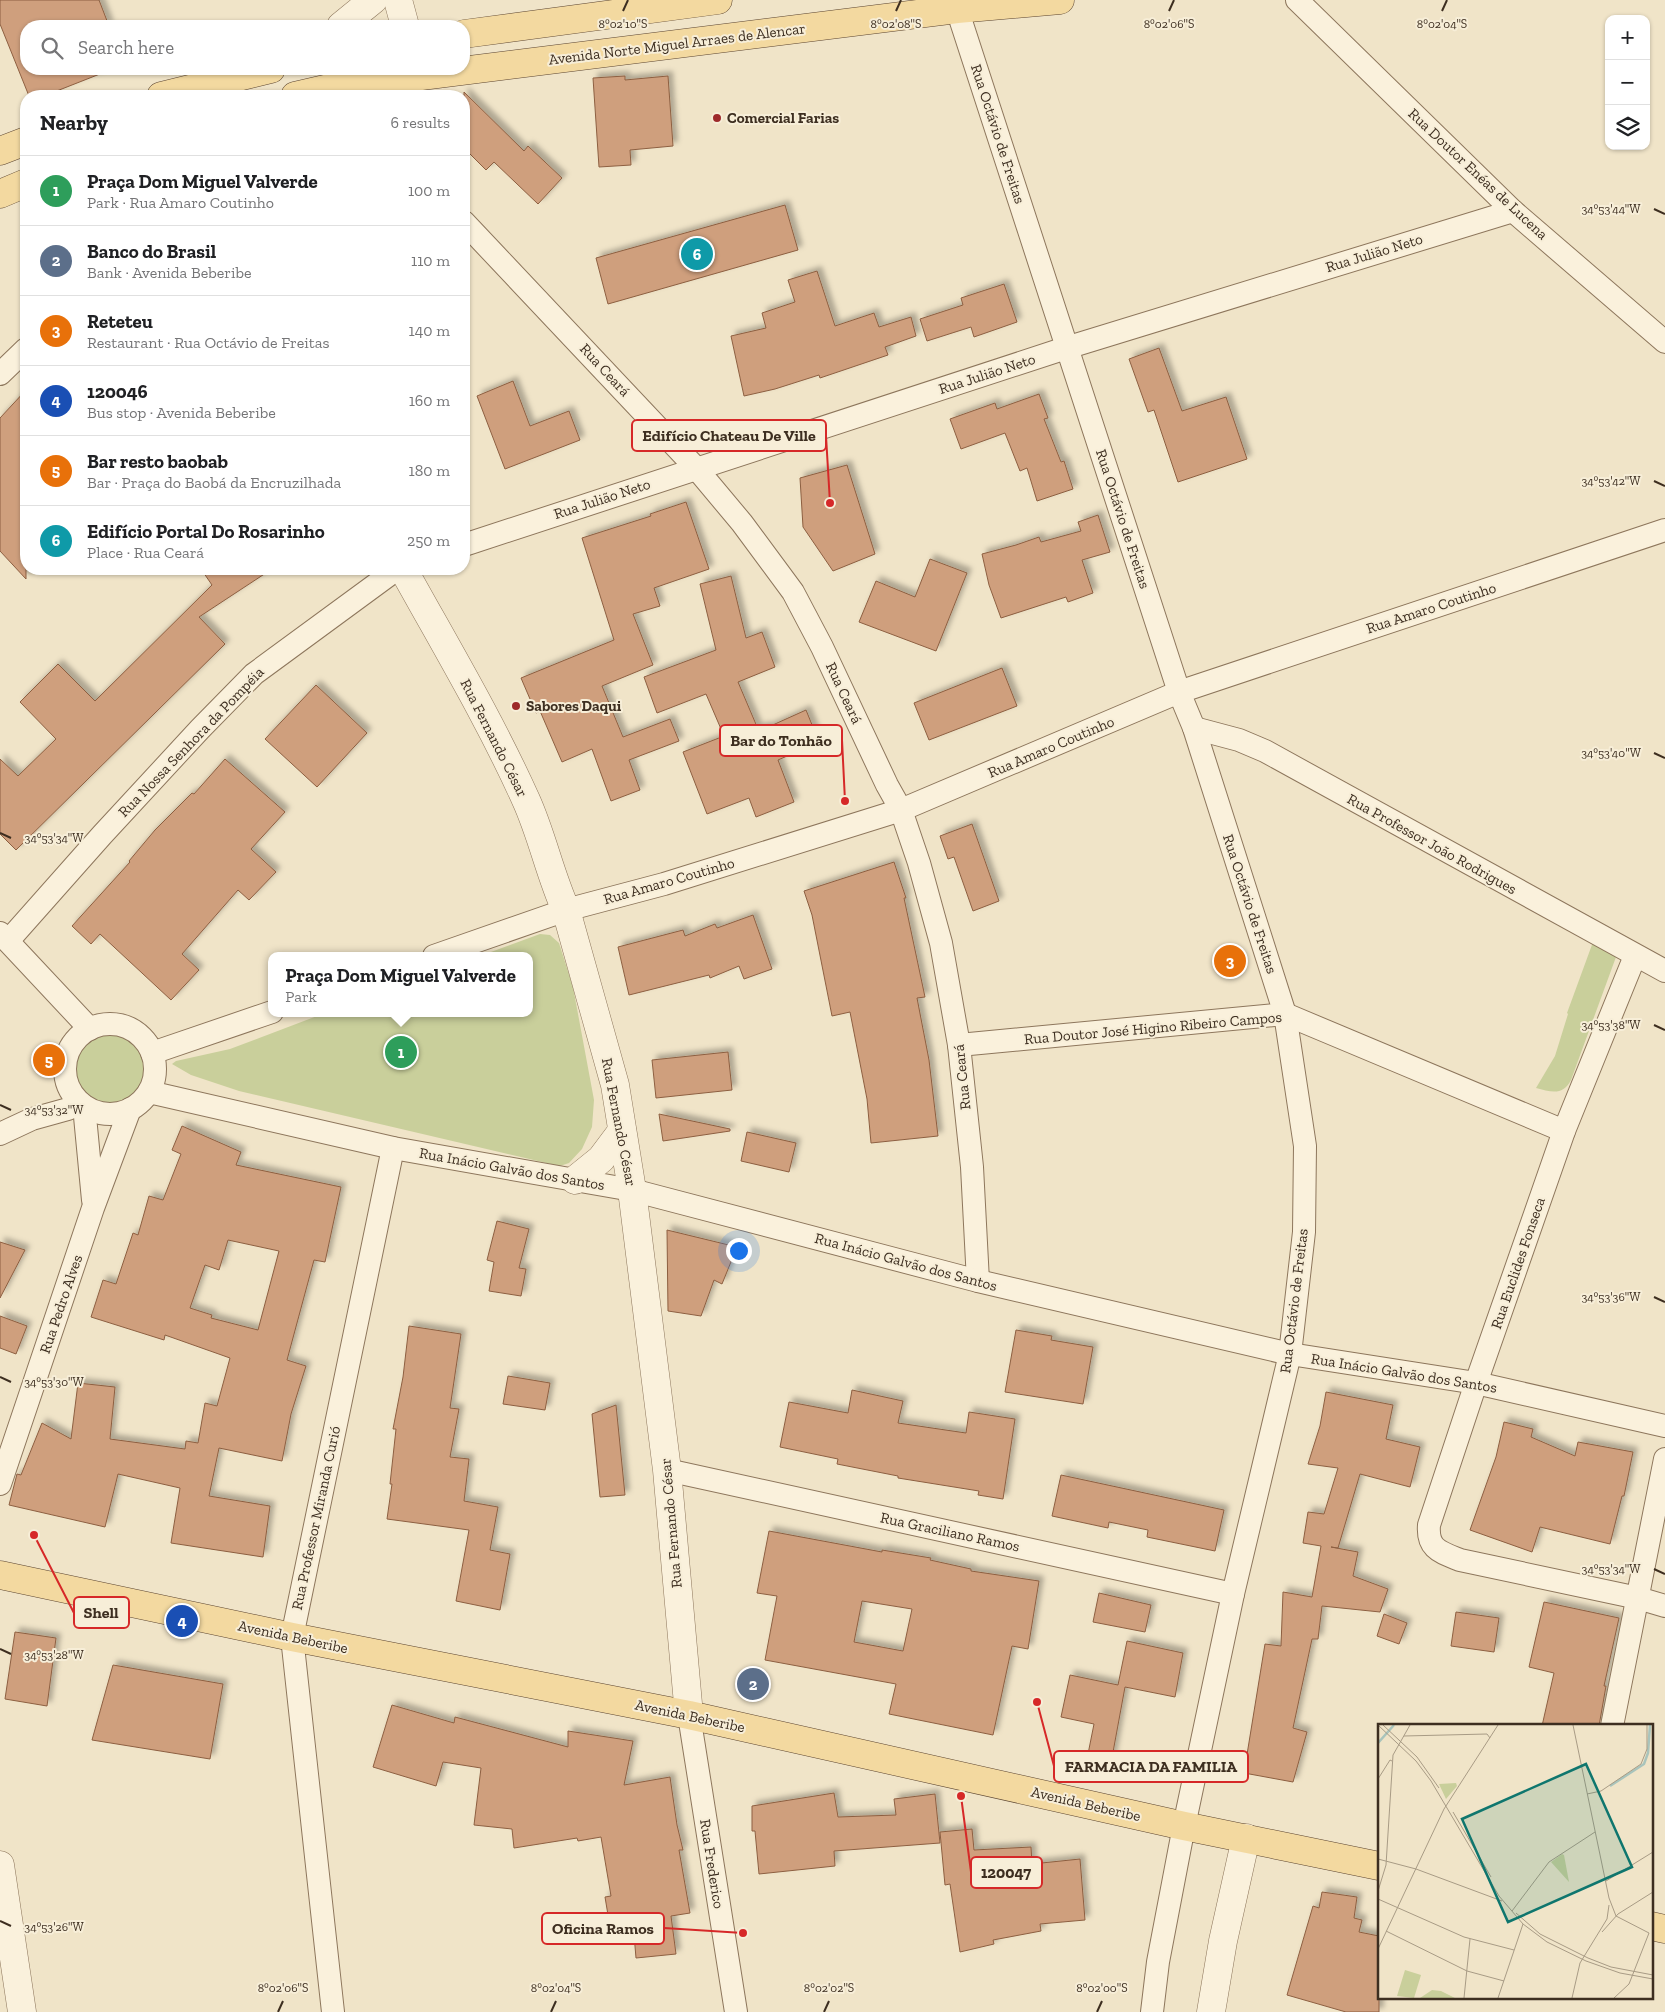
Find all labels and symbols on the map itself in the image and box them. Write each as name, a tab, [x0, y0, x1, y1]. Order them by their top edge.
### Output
text: 8°02'10"S	[599, 17, 647, 31]
text: 8°02'08"S	[871, 17, 921, 31]
text: 8°02'06"S	[1144, 17, 1194, 31]
text: 8°02'04"S	[1417, 17, 1467, 31]
street label: Avenida Norte Miguel Arraes de Alencar	[548, 19, 806, 69]
street label: Rua Octávio de Freitas	[967, 62, 1029, 206]
street label: Rua Doutor Enéas de Lucena	[1404, 105, 1552, 243]
place label: Comercial Farias	[727, 109, 839, 127]
marker: Comercial Farias	[711, 112, 723, 124]
text: 34°53'44"W	[1581, 202, 1641, 216]
street label: Rua Julião Neto	[1323, 230, 1425, 276]
pin: 6	[681, 235, 713, 273]
street label: Rua Ceará	[576, 340, 634, 400]
street label: Rua Julião Neto	[936, 350, 1038, 398]
callout: Edifício Chateau De Ville	[632, 420, 826, 451]
text: Edifício Chateau De Ville	[642, 426, 816, 445]
street label: Rua Octávio de Freitas	[1092, 447, 1154, 591]
text: 34°53'42"W	[1581, 474, 1641, 488]
street label: Rua Julião Neto	[551, 475, 653, 523]
street label: Rua Amaro Coutinho	[1364, 578, 1498, 637]
street label: Rua Ceará	[822, 659, 866, 727]
street label: Rua Nossa Senhora da Pompéia	[114, 663, 268, 821]
street label: Rua Fernando César	[456, 676, 532, 800]
place label: Sabores Daqui	[526, 697, 622, 715]
marker: Sabores Daqui	[510, 700, 522, 712]
street label: Rua Amaro Coutinho	[985, 712, 1117, 782]
callout: Bar do Tonhão	[720, 725, 842, 756]
text: Bar do Tonhão	[730, 731, 832, 750]
text: 34°53'40"W	[1581, 746, 1642, 760]
street label: Rua Professor João Rodrigues	[1344, 790, 1520, 898]
text: 34°53'34"W	[25, 831, 84, 845]
street label: Rua Octávio de Freitas	[1219, 832, 1281, 976]
street label: Rua Amaro Coutinho	[601, 854, 737, 908]
pin: 3	[1214, 942, 1246, 980]
street label: Rua Doutor José Higino Ribeiro Campos	[1023, 1008, 1283, 1048]
text: 34°53'38"W	[1581, 1018, 1641, 1032]
pin: 1	[385, 1033, 417, 1071]
pin: 5	[33, 1041, 65, 1079]
street label: Rua Ceará	[950, 1043, 974, 1111]
street label: Rua Fernando César	[598, 1056, 640, 1188]
text: 34°53'32"W	[25, 1103, 84, 1117]
street label: Rua Inácio Galvão dos Santos	[418, 1144, 606, 1194]
street label: Rua Euclides Fonseca	[1487, 1195, 1549, 1331]
street label: Rua Octávio de Freitas	[1276, 1228, 1312, 1374]
street label: Rua Inácio Galvão dos Santos	[813, 1229, 999, 1295]
your location	[726, 1238, 752, 1264]
street label: Rua Pedro Alves	[36, 1252, 86, 1356]
text: 34°53'36"W	[1581, 1290, 1641, 1304]
street label: Rua Inácio Galvão dos Santos	[1310, 1349, 1498, 1397]
text: 34°53'30"W	[24, 1375, 85, 1389]
street label: Rua Professor Miranda Curió	[288, 1424, 344, 1612]
street label: Rua Fernando César	[656, 1457, 686, 1589]
street label: Rua Graciliano Ramos	[879, 1508, 1021, 1556]
text: 34°53'34"W	[1582, 1562, 1641, 1576]
callout: Shell	[74, 1597, 129, 1628]
pin: 4	[166, 1602, 198, 1640]
text: Shell	[83, 1603, 119, 1622]
street label: Avenida Beberibe	[236, 1617, 350, 1657]
text: 34°53'28"W	[24, 1648, 85, 1662]
pin: 2	[737, 1665, 769, 1703]
street label: Avenida Beberibe	[633, 1696, 747, 1736]
inset map	[1378, 1724, 1652, 2000]
callout: FARMACIA DA FAMILIA	[1054, 1751, 1248, 1782]
text: FARMACIA DA FAMILIA	[1065, 1757, 1237, 1776]
street label: Avenida Beberibe	[1029, 1783, 1143, 1825]
street label: Rua Frederico	[696, 1818, 728, 1910]
callout: 120047	[971, 1857, 1042, 1888]
text: 120047	[981, 1863, 1031, 1882]
callout: Oficina Ramos	[542, 1913, 664, 1944]
text: Oficina Ramos	[552, 1919, 654, 1938]
text: 34°53'26"W	[24, 1920, 84, 1934]
text: 8°02'06"S	[258, 1981, 308, 1995]
text: 8°02'04"S	[531, 1981, 581, 1995]
text: 8°02'02"S	[804, 1981, 854, 1995]
text: 8°02'00"S	[1076, 1981, 1128, 1995]

